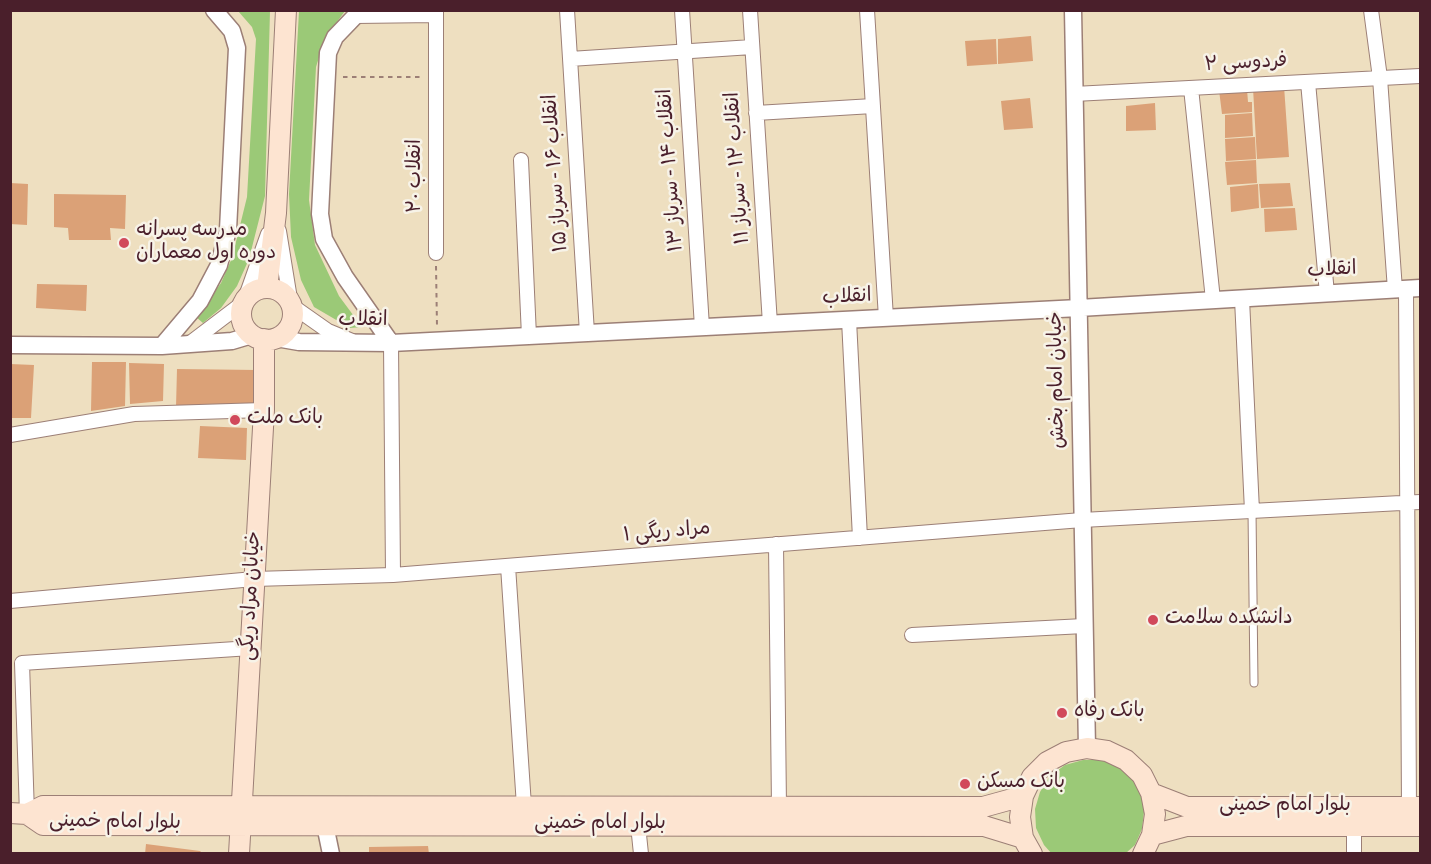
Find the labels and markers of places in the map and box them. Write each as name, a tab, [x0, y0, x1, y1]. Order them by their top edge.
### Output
place label: مدرسه پسرانه دوره اول معماران	[136, 220, 276, 267]
marker: مدرسه پسرانه دوره اول معماران	[117, 236, 131, 250]
place label: بانک ملت	[247, 408, 323, 432]
marker: بانک ملت	[228, 413, 242, 427]
place label: دانشکده سلامت	[1165, 608, 1293, 632]
marker: دانشکده سلامت	[1146, 613, 1160, 627]
place label: بانک رفاه	[1074, 701, 1145, 725]
marker: بانک رفاه	[1055, 706, 1069, 720]
place label: بانک مسکن	[977, 772, 1065, 796]
marker: بانک مسکن	[958, 777, 972, 791]

